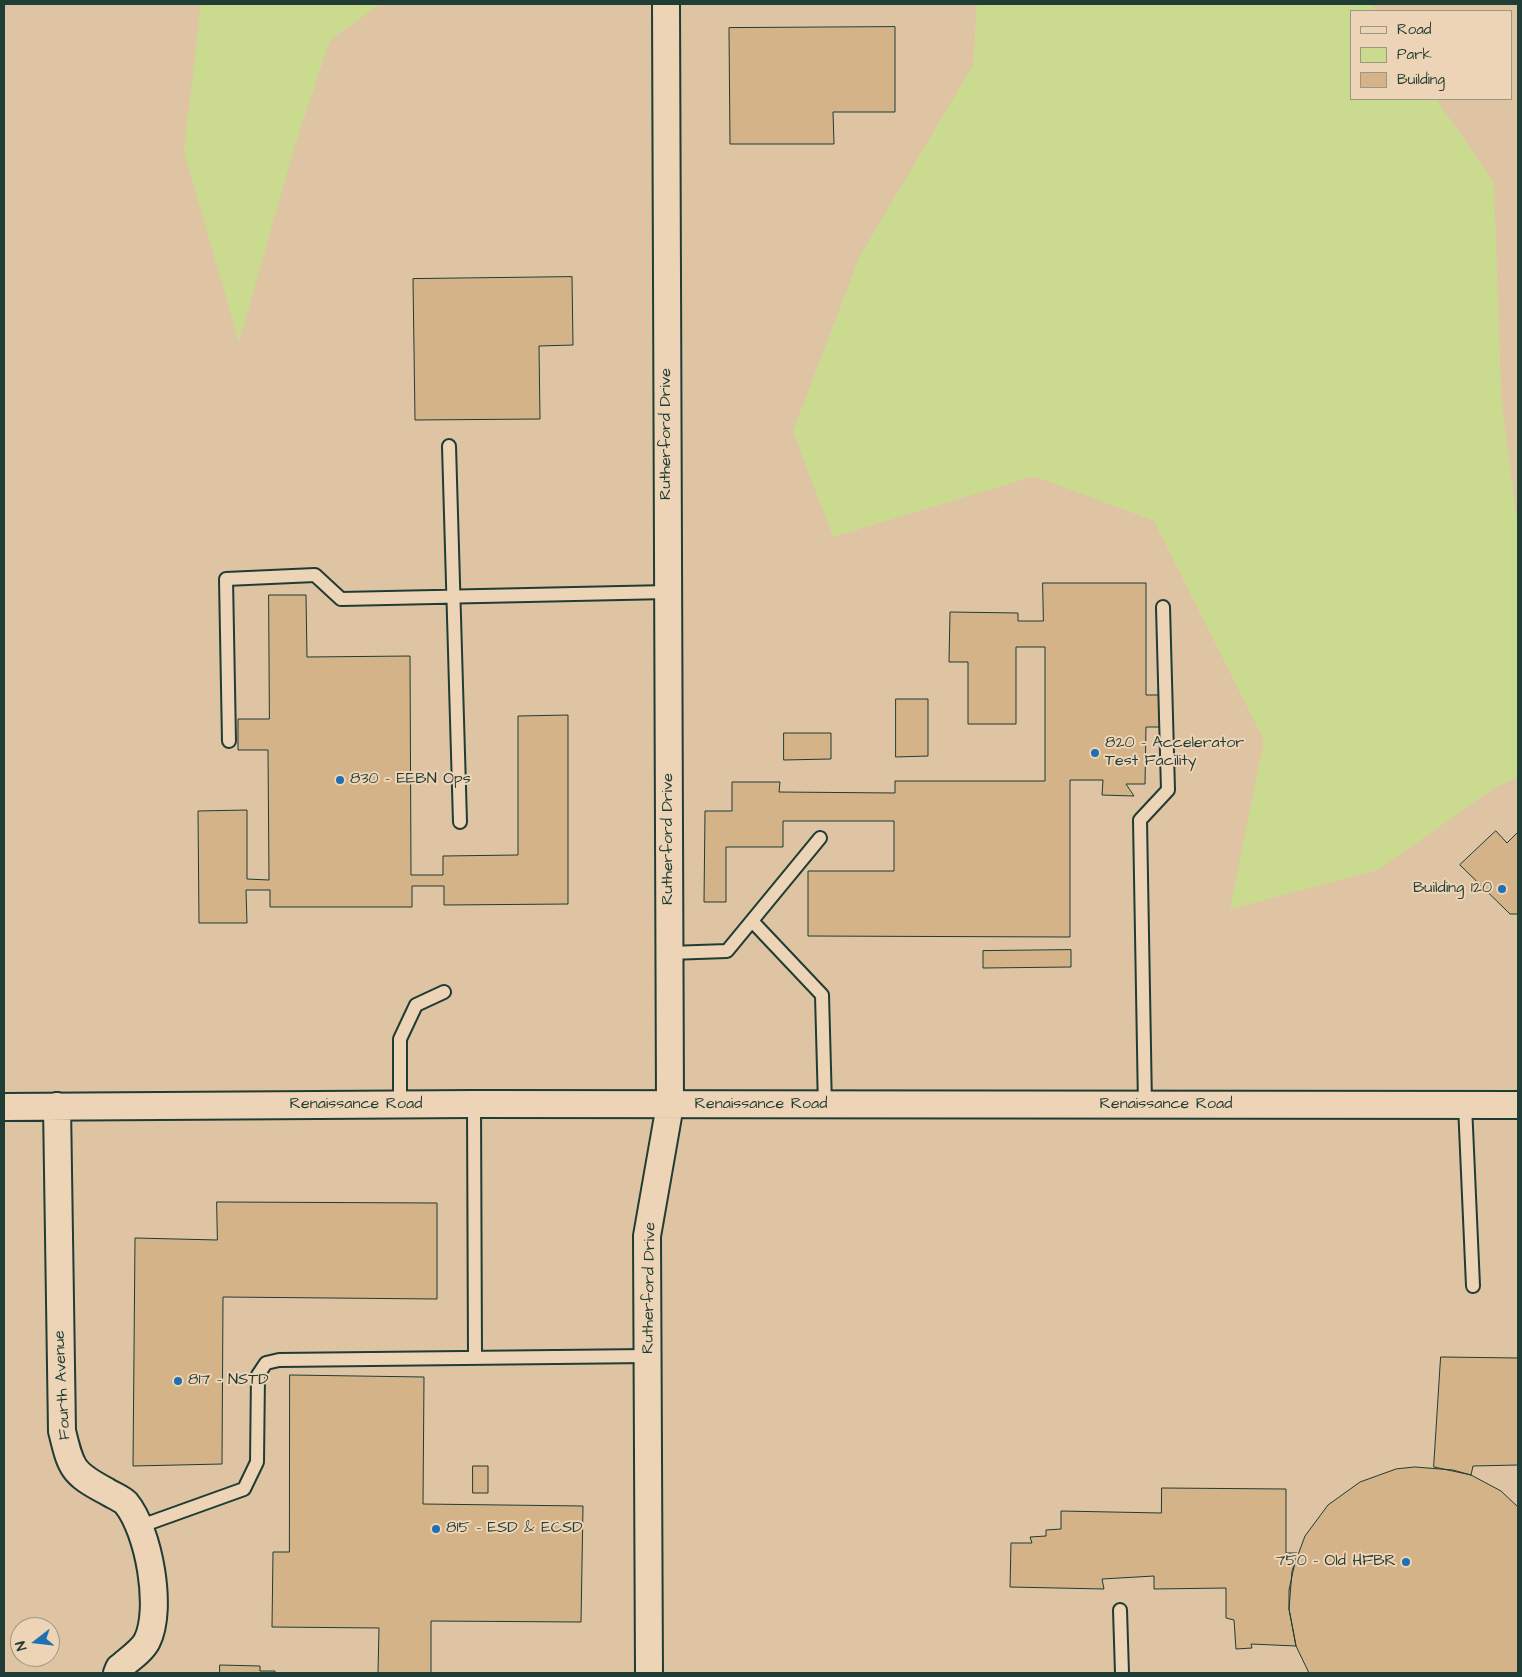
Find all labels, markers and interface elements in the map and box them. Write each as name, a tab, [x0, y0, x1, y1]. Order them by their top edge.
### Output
legend	[1350, 10, 1512, 100]
text: Road	[1397, 19, 1431, 40]
text: Park	[1397, 44, 1432, 65]
text: Building	[1397, 69, 1445, 90]
street label: Rutherford Drive	[657, 368, 677, 500]
place label: 820 - Accelerator Test Facility	[1105, 734, 1244, 772]
marker: 820 - Accelerator Test Facility	[1089, 747, 1101, 759]
place label: 830 - EEBN Ops	[350, 770, 471, 790]
street label: Rutherford Drive	[659, 773, 679, 905]
marker: 830 - EEBN Ops	[334, 774, 346, 786]
place label: Building 120	[1413, 879, 1492, 899]
marker: Building 120	[1496, 883, 1508, 895]
street label: Renaissance Road	[290, 1095, 422, 1115]
street label: Renaissance Road	[695, 1095, 827, 1115]
street label: Renaissance Road	[1100, 1095, 1232, 1115]
street label: Rutherford Drive	[639, 1222, 661, 1354]
street label: Fourth Avenue	[51, 1330, 75, 1440]
place label: 817 - NSTD	[188, 1371, 269, 1391]
marker: 817 - NSTD	[172, 1375, 184, 1387]
place label: 815 - ESD & ECSD	[446, 1519, 583, 1539]
marker: 815 - ESD & ECSD	[430, 1523, 442, 1535]
place label: 750 - Old HFBR	[1276, 1552, 1396, 1572]
marker: 750 - Old HFBR	[1400, 1556, 1412, 1568]
north arrow	[10, 1617, 60, 1667]
text: N	[11, 1639, 32, 1653]

